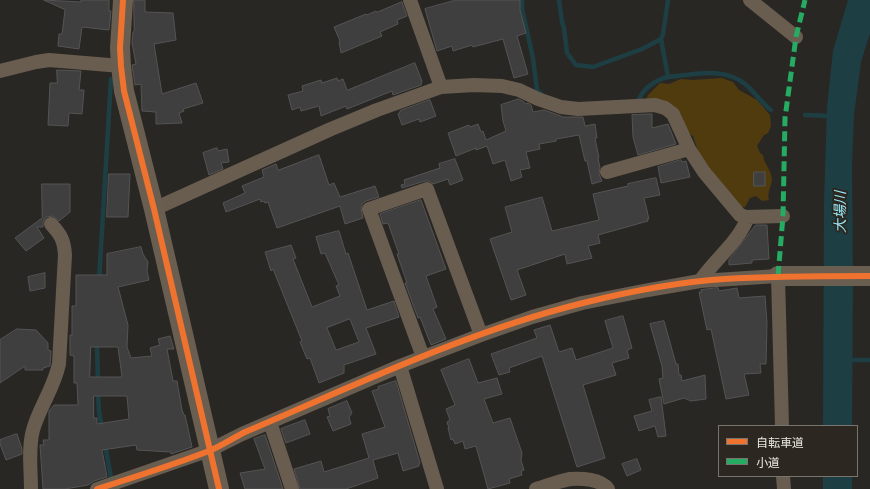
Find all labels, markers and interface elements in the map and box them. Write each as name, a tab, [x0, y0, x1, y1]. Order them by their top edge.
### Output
water label: 大場川	[833, 191, 849, 233]
legend	[718, 425, 858, 477]
text: 自転車道	[756, 435, 804, 450]
text: 小道	[756, 455, 780, 470]

